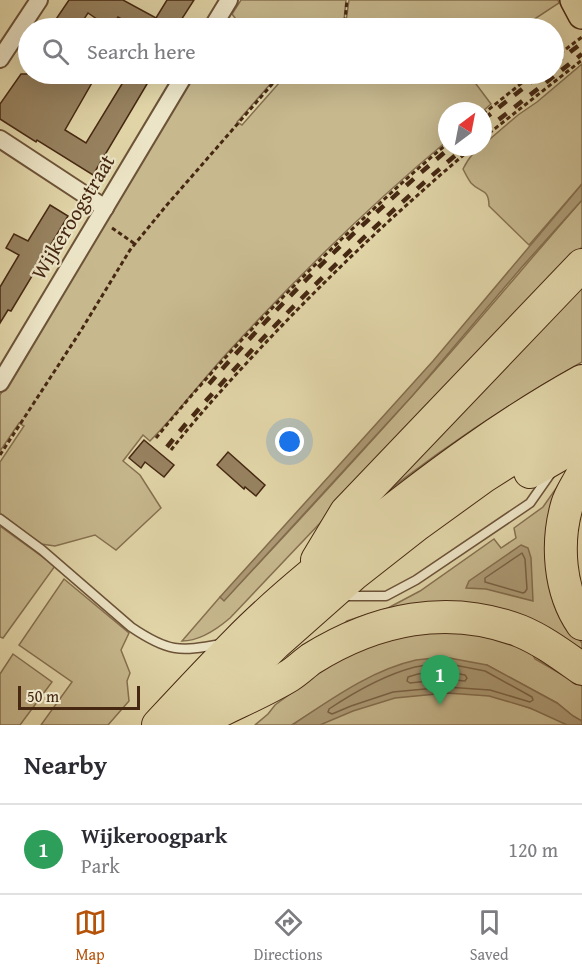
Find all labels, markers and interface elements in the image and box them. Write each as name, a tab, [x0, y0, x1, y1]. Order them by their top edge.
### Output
search box	[18, 18, 564, 84]
icon: search	[39, 35, 72, 68]
text: Search here	[87, 35, 196, 67]
north arrow	[438, 102, 492, 156]
street label: Wijkeroogstraat	[23, 148, 123, 285]
your location	[275, 427, 304, 456]
pin: 1	[420, 656, 460, 705]
scale bar	[18, 683, 140, 710]
text: 50 m	[27, 684, 59, 708]
text: Nearby	[24, 745, 107, 784]
text: Wijkeroogpark	[81, 819, 227, 851]
text: 1	[38, 835, 49, 864]
text: 120 m	[508, 835, 558, 864]
text: Park	[81, 851, 120, 880]
tab: Map	[74, 906, 107, 966]
tab: Directions	[254, 906, 323, 966]
tab: Saved	[470, 906, 508, 966]

